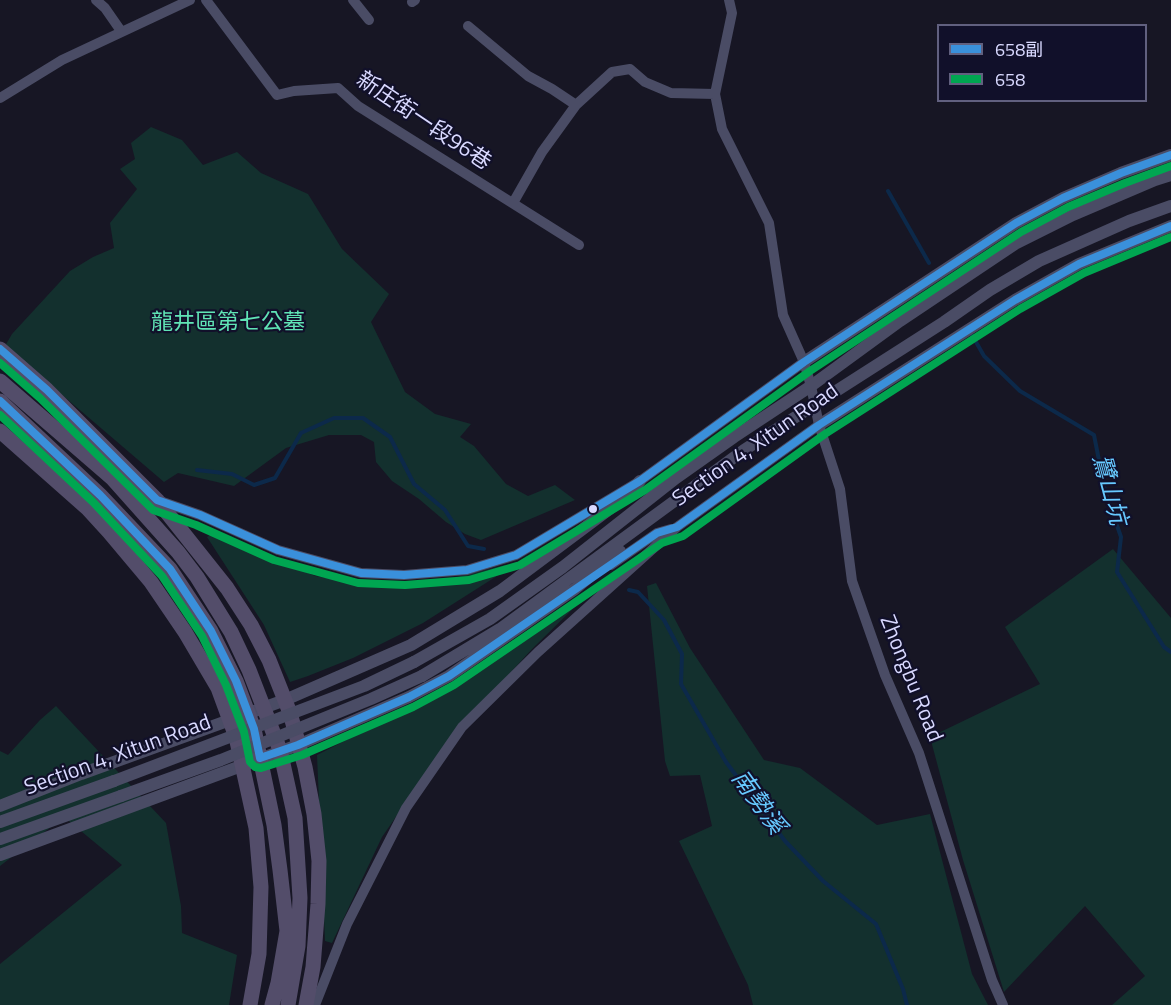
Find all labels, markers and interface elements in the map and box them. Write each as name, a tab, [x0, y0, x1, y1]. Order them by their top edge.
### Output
legend	[937, 24, 1147, 102]
text: 658副	[995, 36, 1043, 63]
text: 658	[995, 66, 1025, 93]
street label: 新庄街一段96巷	[351, 67, 495, 177]
park label: 龍井區第七公墓	[151, 311, 305, 337]
street label: Section 4, Xitun Road	[668, 379, 844, 513]
water label: 鷺山坑	[1085, 451, 1131, 529]
unlabelled marker	[587, 503, 599, 515]
street label: Zhongbu Road	[873, 612, 947, 746]
street label: Section 4, Xitun Road	[21, 710, 215, 802]
water label: 南勢溪	[724, 765, 790, 841]

